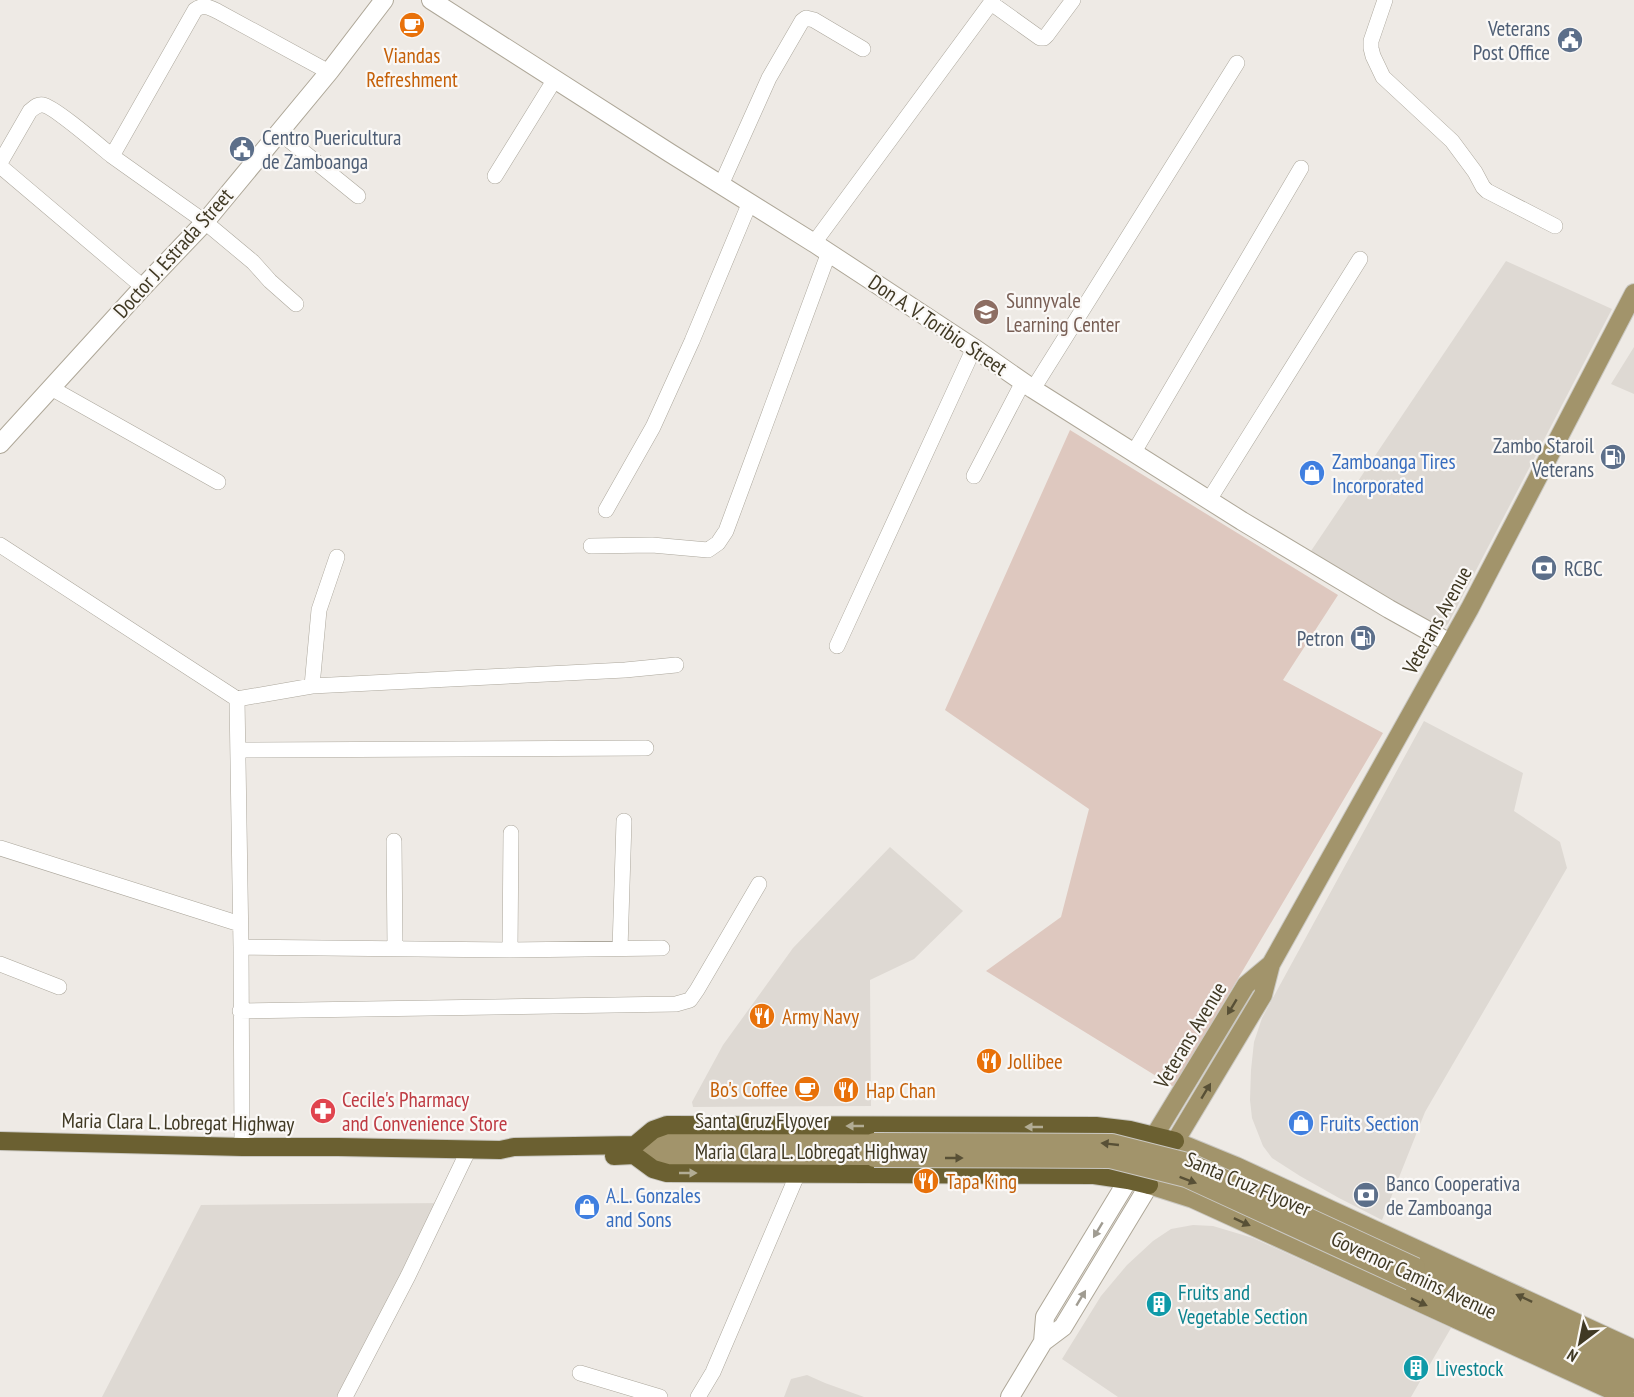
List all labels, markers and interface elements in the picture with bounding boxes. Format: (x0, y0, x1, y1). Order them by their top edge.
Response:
cafe icon: Viandas Refreshment (397, 10, 427, 40)
place label: Veterans Post Office (1473, 15, 1550, 66)
public building icon: Veterans Post Office (1555, 25, 1585, 55)
place label: Viandas Refreshment (366, 42, 458, 93)
place label: Centro Puericultura de Zamboanga (262, 124, 402, 175)
public building icon: Centro Puericultura de Zamboanga (227, 134, 257, 164)
street label: Doctor J. Estrada Street (108, 182, 239, 324)
street label: Don A. V. Toribio Street (864, 269, 1013, 381)
place label: Sunnyvale Learning Center (1006, 287, 1120, 338)
school or university icon: Sunnyvale Learning Center (971, 297, 1001, 327)
place label: Zambo Staroil Veterans (1493, 432, 1594, 483)
fuel station icon: Zambo Staroil Veterans (1598, 442, 1628, 472)
place label: Zamboanga Tires Incorporated (1332, 448, 1456, 499)
shop icon: Zamboanga Tires Incorporated (1297, 458, 1327, 488)
bank icon: RCBC (1529, 553, 1559, 583)
place label: RCBC (1564, 555, 1603, 582)
street label: Veterans Avenue (1396, 561, 1478, 680)
fuel station icon: Petron (1348, 623, 1378, 653)
place label: Petron (1297, 625, 1344, 652)
street label: Veterans Avenue (1147, 977, 1232, 1094)
one-way arrow (1227, 999, 1238, 1015)
restaurant icon: Army Navy (747, 1001, 777, 1031)
place label: Army Navy (782, 1003, 859, 1030)
restaurant icon: Jollibee (974, 1046, 1004, 1076)
place label: Jollibee (1007, 1048, 1063, 1075)
cafe icon: Bo's Coffee (792, 1074, 822, 1104)
restaurant icon: Hap Chan (831, 1075, 861, 1105)
place label: Bo's Coffee (710, 1076, 788, 1103)
place label: Hap Chan (866, 1077, 936, 1104)
one-way arrow (1200, 1083, 1211, 1099)
place label: Cecile's Pharmacy and Convenience Store (342, 1086, 507, 1137)
pharmacy icon: Cecile's Pharmacy and Convenience Store (308, 1096, 338, 1126)
street label: Maria Clara L. Lobregat Highway (61, 1106, 295, 1138)
street label: Santa Cruz Flyover (695, 1107, 829, 1134)
shop icon: Fruits Section (1286, 1108, 1316, 1138)
place label: Fruits Section (1320, 1110, 1419, 1137)
one-way arrow (846, 1121, 865, 1131)
one-way arrow (1025, 1122, 1044, 1132)
street label: Maria Clara L. Lobregat Highway (695, 1138, 927, 1165)
one-way arrow (1100, 1139, 1119, 1149)
street label: Santa Cruz Flyover (1181, 1145, 1315, 1223)
one-way arrow (944, 1153, 963, 1163)
restaurant icon: Tapa King (911, 1166, 941, 1196)
one-way arrow (678, 1168, 697, 1178)
place label: Tapa King (946, 1168, 1017, 1195)
place label: Banco Cooperativa de Zamboanga (1386, 1170, 1520, 1221)
one-way arrow (1179, 1176, 1197, 1185)
bank icon: Banco Cooperativa de Zamboanga (1351, 1180, 1381, 1210)
place label: A.L. Gonzales and Sons (606, 1182, 701, 1233)
shop icon: A.L. Gonzales and Sons (572, 1192, 602, 1222)
one-way arrow (1234, 1217, 1251, 1226)
one-way arrow (1093, 1222, 1103, 1239)
street label: Governor Camins Avenue (1327, 1225, 1501, 1325)
place label: Fruits and Vegetable Section (1177, 1279, 1308, 1330)
building icon: Fruits and Vegetable Section (1144, 1289, 1174, 1319)
one-way arrow (1075, 1290, 1086, 1306)
one-way arrow (1514, 1293, 1532, 1303)
one-way arrow (1410, 1298, 1427, 1307)
north arrow (1550, 1313, 1610, 1373)
text: N (1563, 1345, 1581, 1366)
building icon: Livestock (1401, 1353, 1431, 1383)
place label: Livestock (1436, 1355, 1504, 1382)

